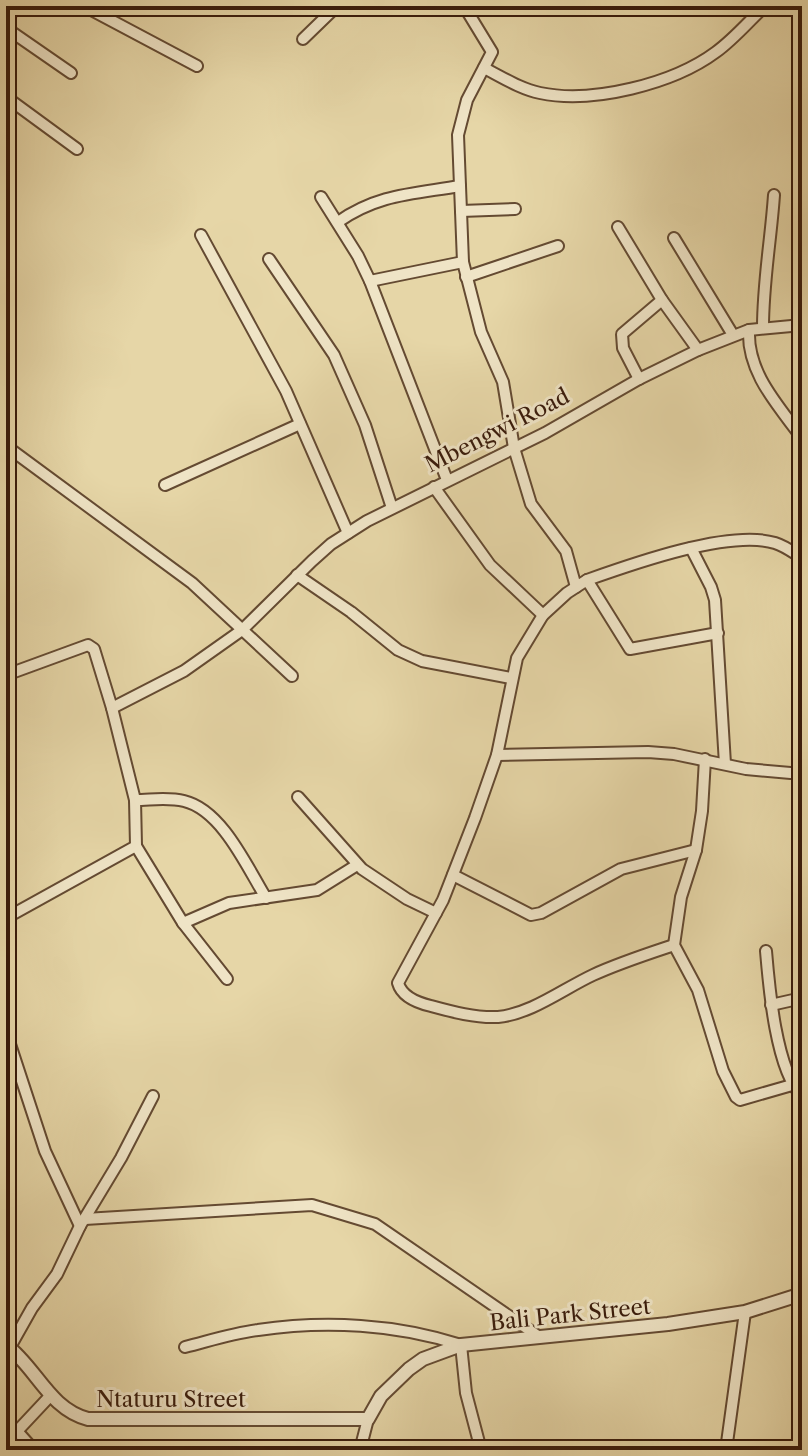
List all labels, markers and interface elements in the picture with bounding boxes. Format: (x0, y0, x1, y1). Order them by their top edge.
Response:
street label: Mbengwi Road (421, 382, 574, 478)
street label: Bali Park Street (488, 1293, 652, 1336)
street label: Ntaturu Street (96, 1386, 246, 1413)

